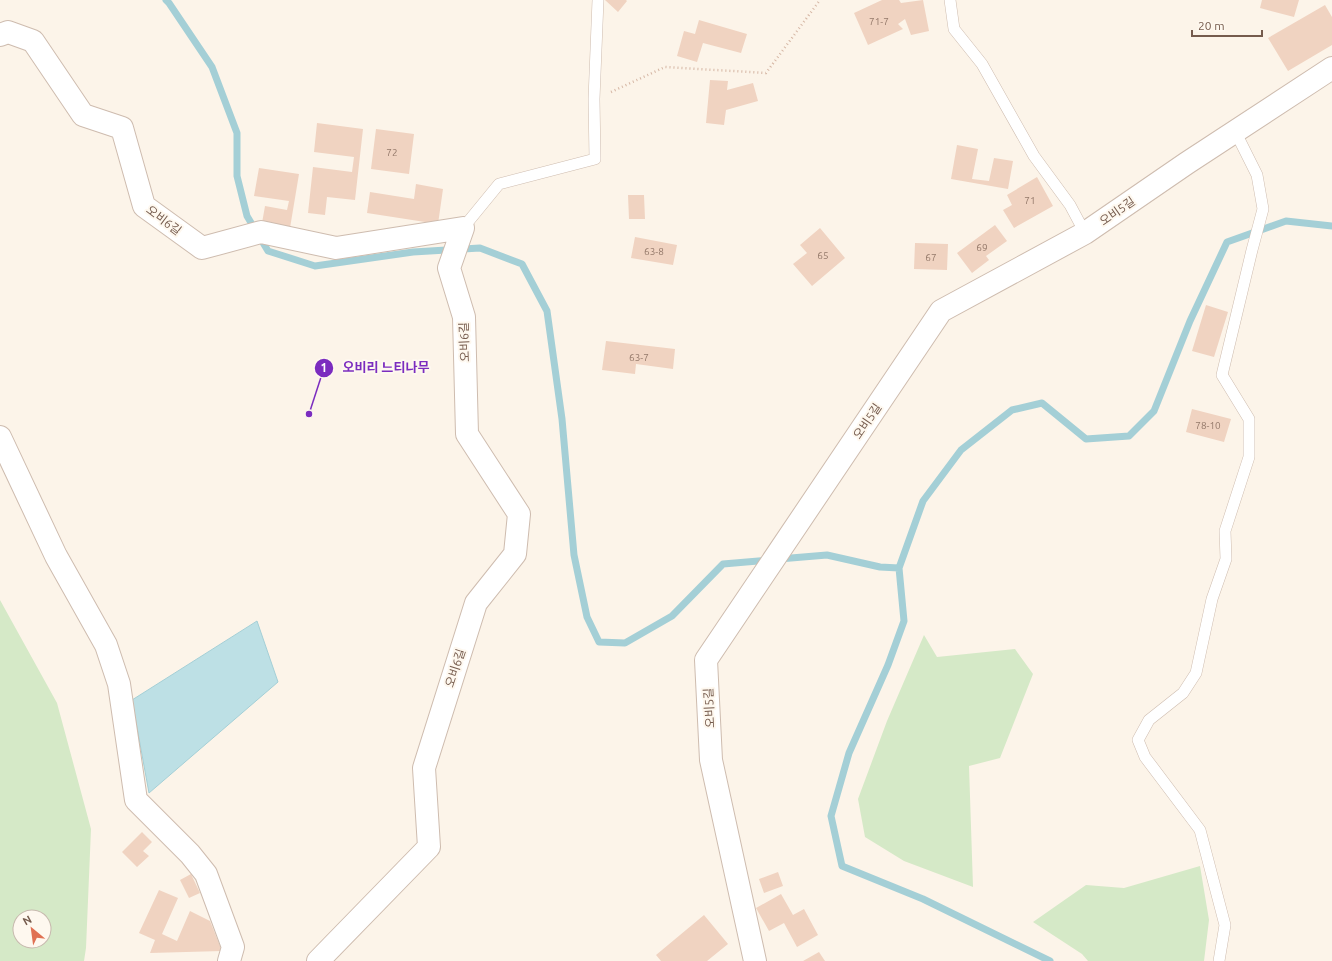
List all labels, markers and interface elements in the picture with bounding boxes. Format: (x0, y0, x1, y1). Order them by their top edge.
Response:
scale bar (1192, 12, 1262, 38)
house number: 71-7 (869, 16, 889, 27)
text: 20 m (1198, 19, 1225, 32)
house number: 72 (386, 147, 398, 158)
street label: 오비5길 (1097, 194, 1137, 228)
house number: 71 (1024, 195, 1036, 206)
street label: 오비6길 (144, 203, 184, 237)
house number: 69 (976, 242, 988, 253)
house number: 63-8 (644, 246, 664, 257)
house number: 65 (817, 250, 829, 261)
house number: 67 (925, 252, 937, 263)
street label: 오비6길 (457, 322, 471, 362)
house number: 63-7 (629, 352, 649, 363)
callout: 오비리 느티나무 (314, 355, 437, 380)
text: 오비리 느티나무 (343, 360, 429, 374)
text: 1 (321, 361, 327, 374)
street label: 오비5길 (850, 401, 884, 441)
house number: 78-10 (1195, 420, 1221, 431)
street label: 오비6길 (443, 647, 467, 689)
street label: 오비5길 (701, 688, 717, 728)
north arrow (12, 909, 52, 949)
text: N (21, 913, 34, 927)

